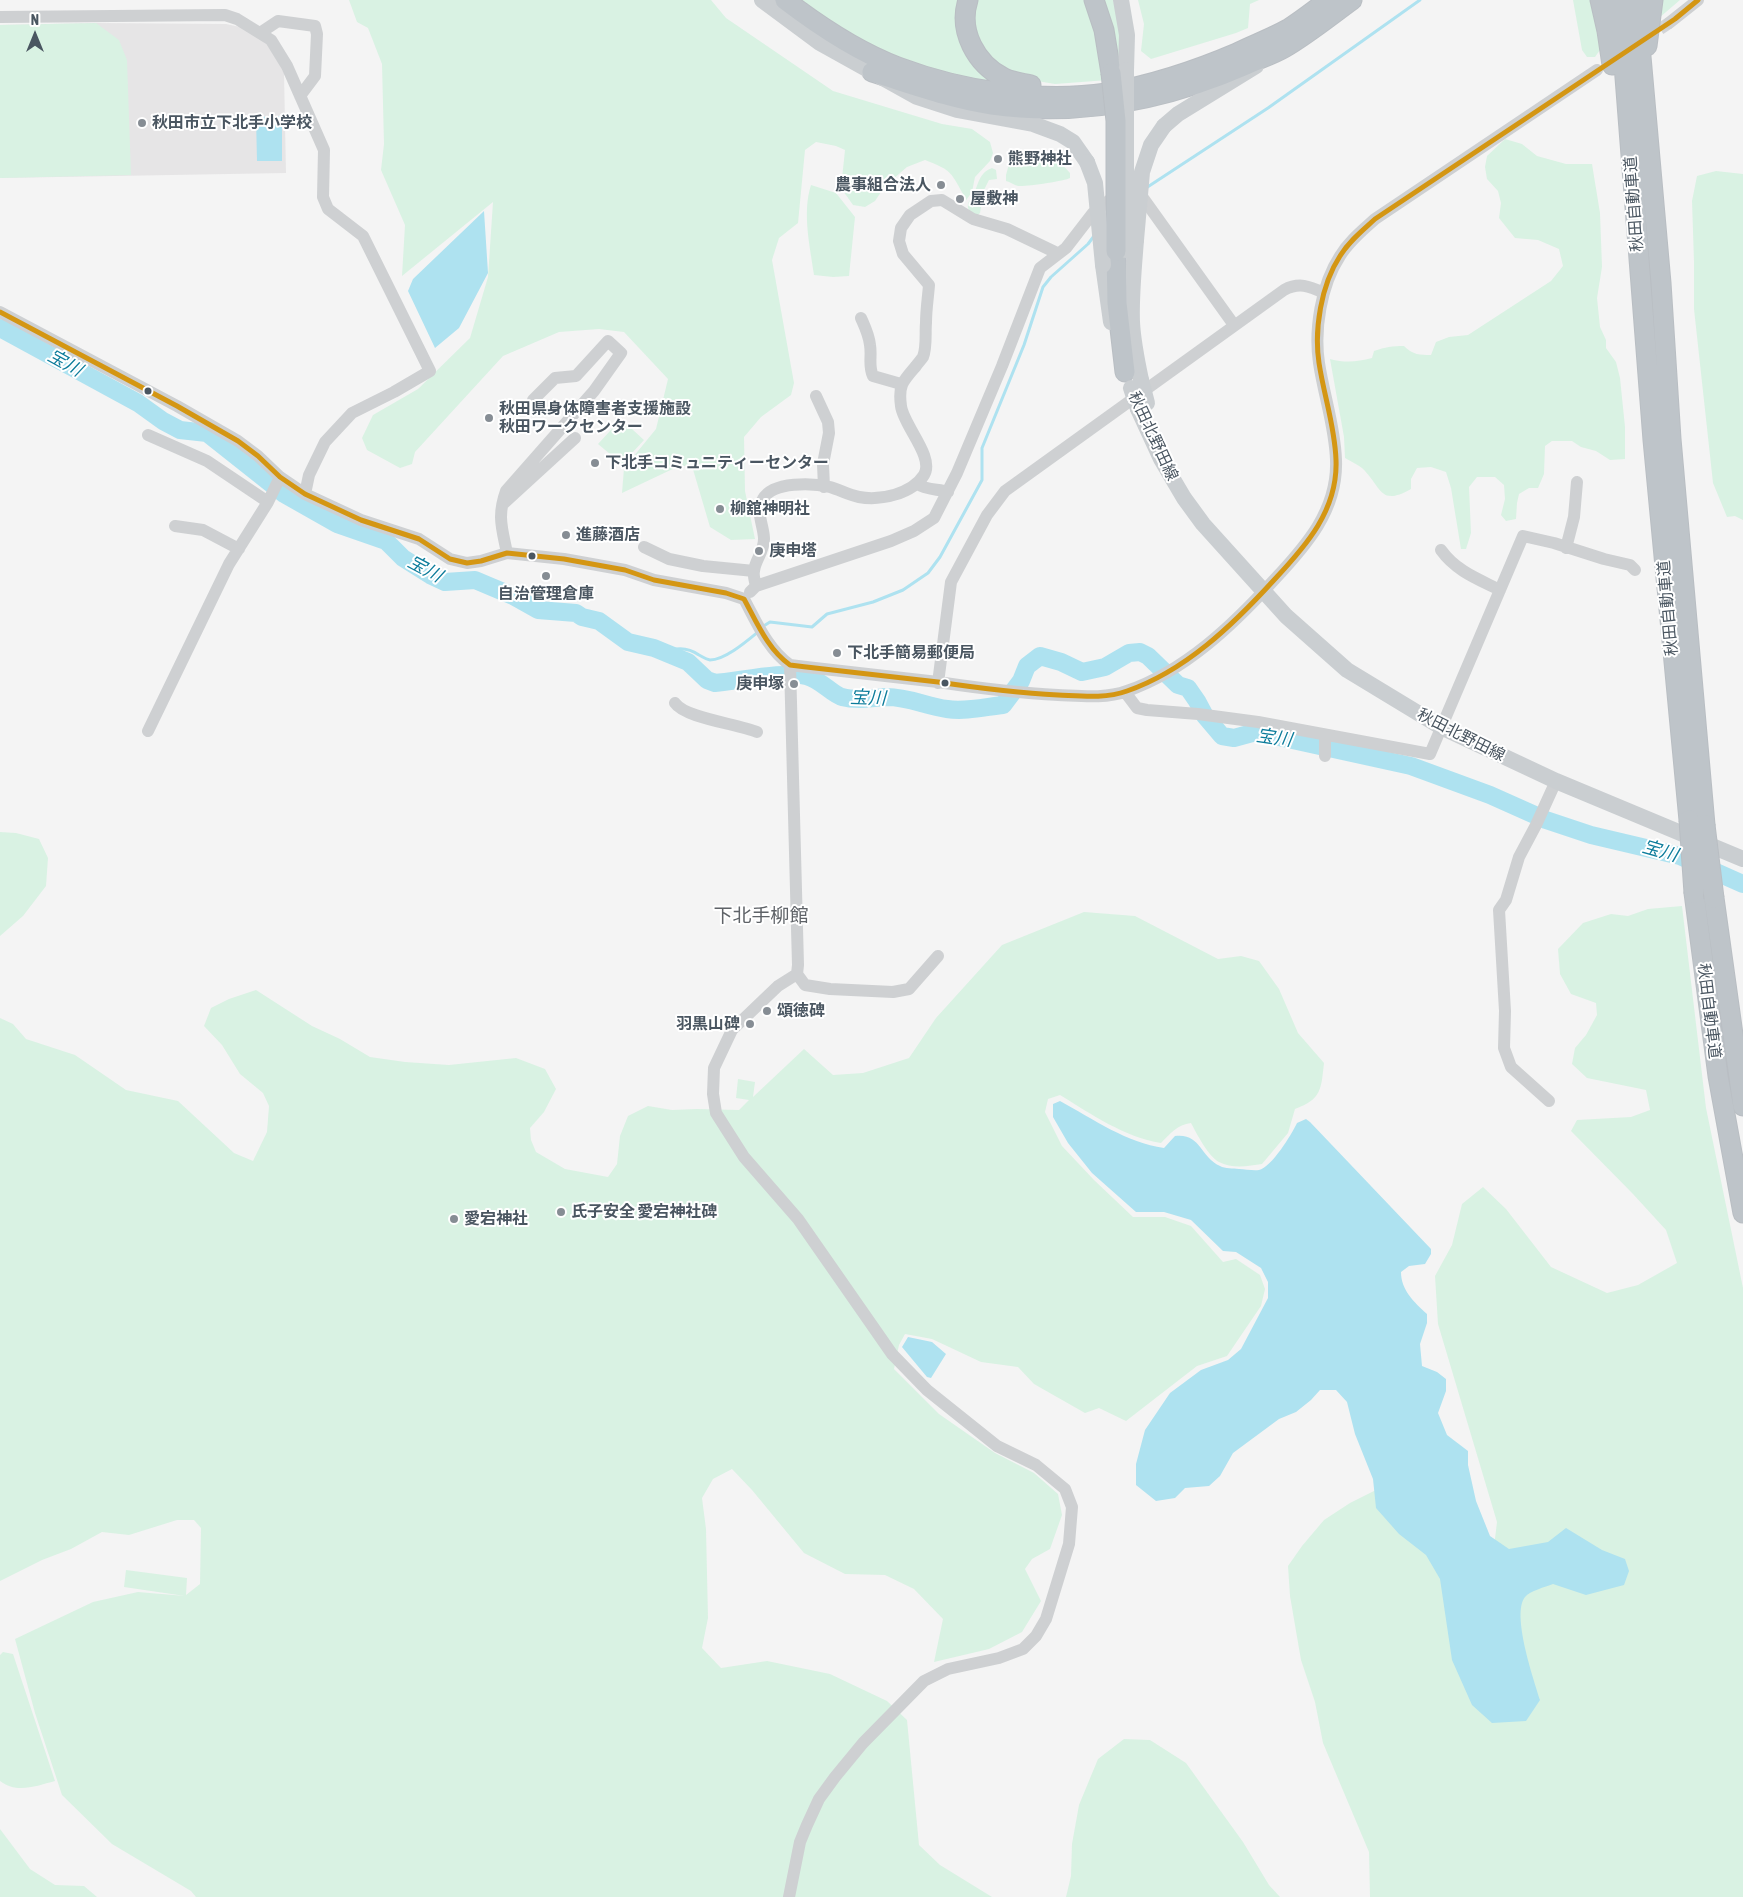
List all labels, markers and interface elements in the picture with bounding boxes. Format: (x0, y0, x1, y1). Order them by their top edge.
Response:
north arrow (10, 10, 60, 60)
text: N (31, 12, 39, 28)
place label: 秋田市立下北手小学校 (152, 113, 312, 133)
marker: 秋田市立下北手小学校 (136, 117, 148, 129)
place label: 熊野神社 (1008, 149, 1072, 169)
marker: 熊野神社 (992, 153, 1004, 165)
street label: 秋田自動車道 (1621, 155, 1647, 253)
place label: 農事組合法人 (835, 175, 931, 195)
marker: 農事組合法人 (935, 179, 947, 191)
place label: 屋敷神 (970, 189, 1018, 209)
marker: 屋敷神 (954, 193, 966, 205)
water label: 宝川 (44, 345, 86, 381)
unlabelled marker (143, 386, 153, 396)
street label: 秋田北野田線 (1124, 388, 1182, 484)
place label: 秋田県身体障害者支援施設 秋田ワークセンター (499, 399, 691, 437)
marker: 秋田県身体障害者支援施設 秋田ワークセンター (483, 412, 495, 424)
place label: 下北手コミュニティーセンター (605, 453, 829, 473)
marker: 下北手コミュニティーセンター (589, 457, 601, 469)
place label: 柳舘神明社 (730, 499, 810, 519)
marker: 柳舘神明社 (714, 503, 726, 515)
place label: 進藤酒店 (576, 525, 640, 545)
marker: 進藤酒店 (560, 529, 572, 541)
place label: 庚申塔 (769, 541, 817, 561)
marker: 庚申塔 (753, 545, 765, 557)
water label: 宝川 (404, 551, 446, 587)
unlabelled marker (527, 551, 537, 561)
street label: 秋田自動車道 (1654, 559, 1682, 657)
marker: 自治管理倉庫 (540, 570, 552, 582)
place label: 自治管理倉庫 (498, 584, 594, 604)
place label: 下北手簡易郵便局 (847, 643, 975, 663)
marker: 下北手簡易郵便局 (831, 647, 843, 659)
place label: 庚申塚 (736, 674, 784, 694)
marker: 庚申塚 (788, 678, 800, 690)
unlabelled marker (940, 678, 950, 688)
water label: 宝川 (850, 687, 886, 709)
street label: 秋田北野田線 (1414, 705, 1508, 765)
water label: 宝川 (1255, 725, 1293, 751)
water label: 宝川 (1640, 836, 1680, 866)
district label: 下北手柳館 (714, 905, 808, 927)
street label: 秋田自動車道 (1694, 962, 1724, 1060)
place label: 頌徳碑 (777, 1001, 825, 1021)
marker: 頌徳碑 (761, 1005, 773, 1017)
place label: 羽黒山碑 (676, 1014, 740, 1034)
marker: 羽黒山碑 (744, 1018, 756, 1030)
place label: 氏子安全 愛宕神社碑 (571, 1202, 717, 1222)
marker: 氏子安全 愛宕神社碑 (555, 1206, 567, 1218)
place label: 愛宕神社 (464, 1209, 528, 1229)
marker: 愛宕神社 (448, 1213, 460, 1225)

